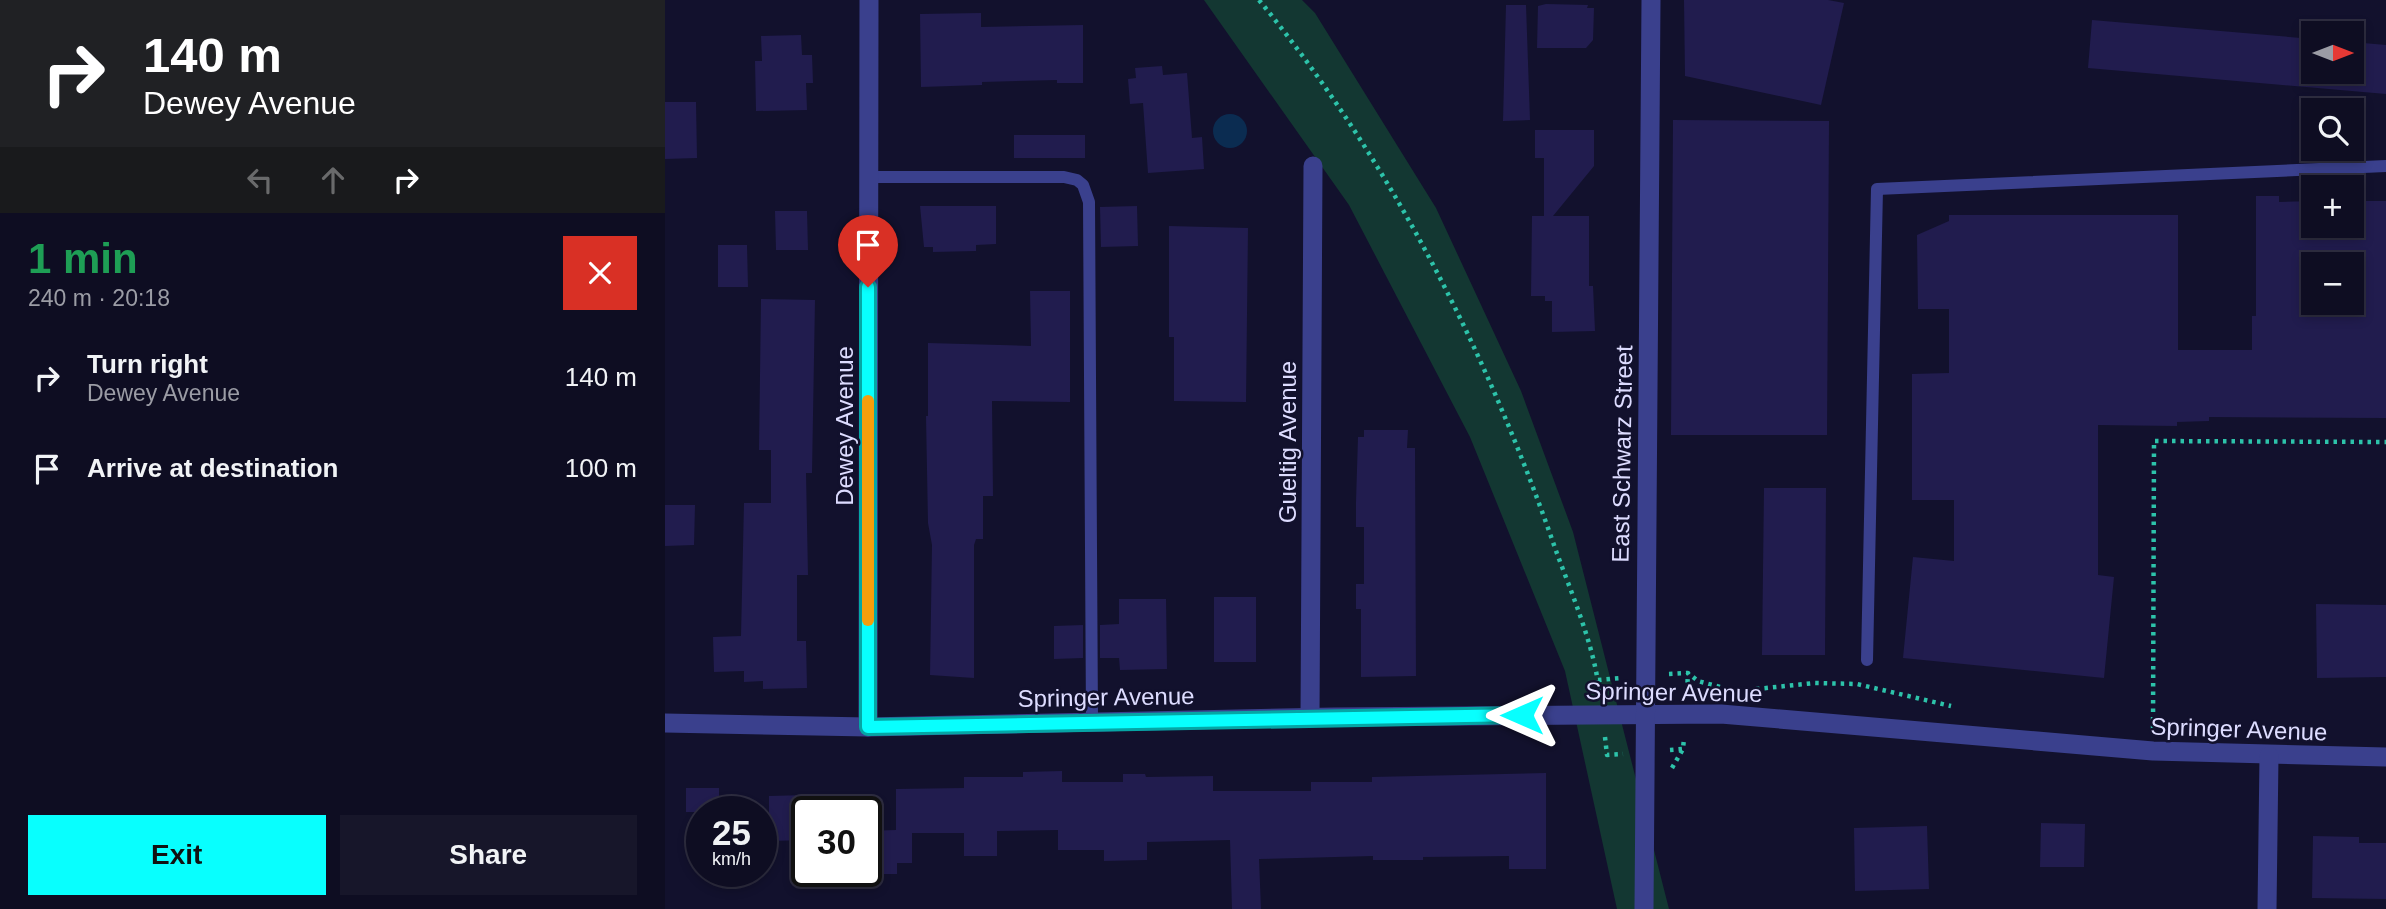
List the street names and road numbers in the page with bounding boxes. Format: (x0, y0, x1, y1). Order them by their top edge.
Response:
street label: East Schwarz Street (1607, 345, 1637, 563)
street label: Dewey Avenue (831, 346, 858, 506)
street label: Gueltig Avenue (1274, 361, 1301, 523)
street label: Springer Avenue (1585, 677, 1763, 707)
street label: Springer Avenue (1017, 682, 1195, 712)
street label: Springer Avenue (2150, 712, 2328, 746)

